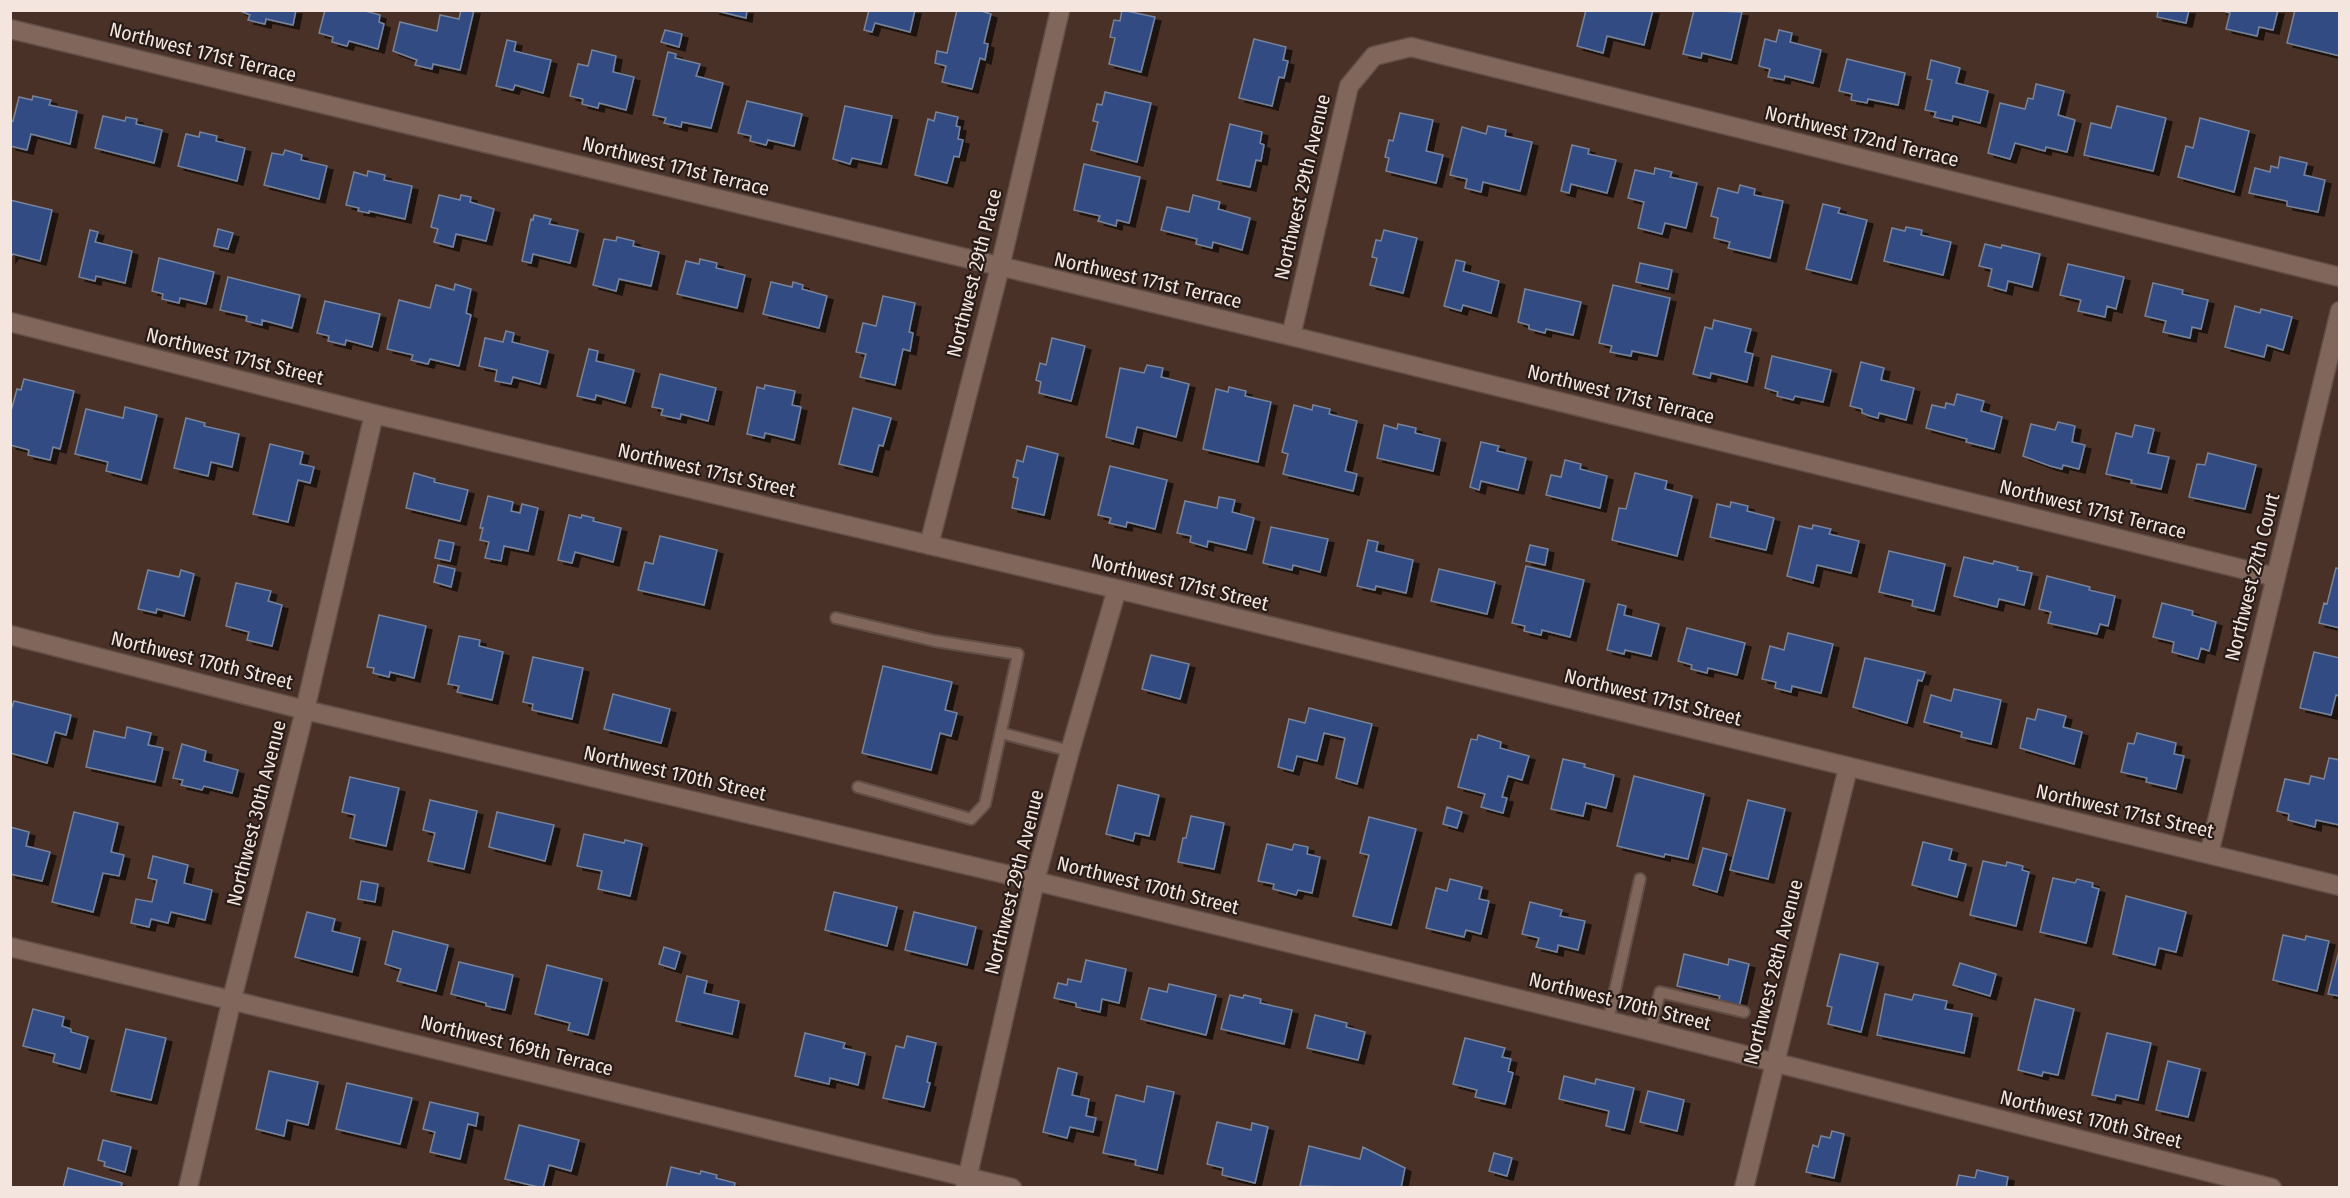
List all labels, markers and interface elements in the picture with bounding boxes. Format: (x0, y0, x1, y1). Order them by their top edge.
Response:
street label: Northwest 171st Terrace (107, 17, 299, 87)
street label: Northwest 29th Avenue (1269, 92, 1335, 282)
street label: Northwest 172nd Terrace (1762, 100, 1962, 172)
street label: Northwest 171st Terrace (580, 131, 772, 201)
street label: Northwest 29th Place (941, 186, 1007, 360)
street label: Northwest 171st Terrace (1052, 247, 1244, 313)
street label: Northwest 171st Street (144, 322, 327, 390)
street label: Northwest 171st Terrace (1525, 359, 1717, 429)
street label: Northwest 171st Street (616, 438, 799, 502)
street label: Northwest 171st Terrace (1997, 474, 2189, 544)
street label: Northwest 27th Court (2220, 490, 2285, 664)
street label: Northwest 171st Street (1089, 548, 1272, 616)
street label: Northwest 170th Street (109, 626, 296, 694)
street label: Northwest 171st Street (1562, 663, 1745, 731)
street label: Northwest 30th Avenue (221, 718, 291, 908)
street label: Northwest 170th Street (581, 740, 769, 806)
street label: Northwest 171st Street (2034, 779, 2217, 843)
street label: Northwest 29th Avenue (979, 787, 1049, 977)
street label: Northwest 170th Street (1055, 851, 1242, 919)
street label: Northwest 28th Avenue (1738, 877, 1808, 1067)
street label: Northwest 170th Street (1527, 967, 1714, 1035)
street label: Northwest 169th Terrace (418, 1009, 616, 1081)
street label: Northwest 170th Street (1998, 1085, 2185, 1153)

